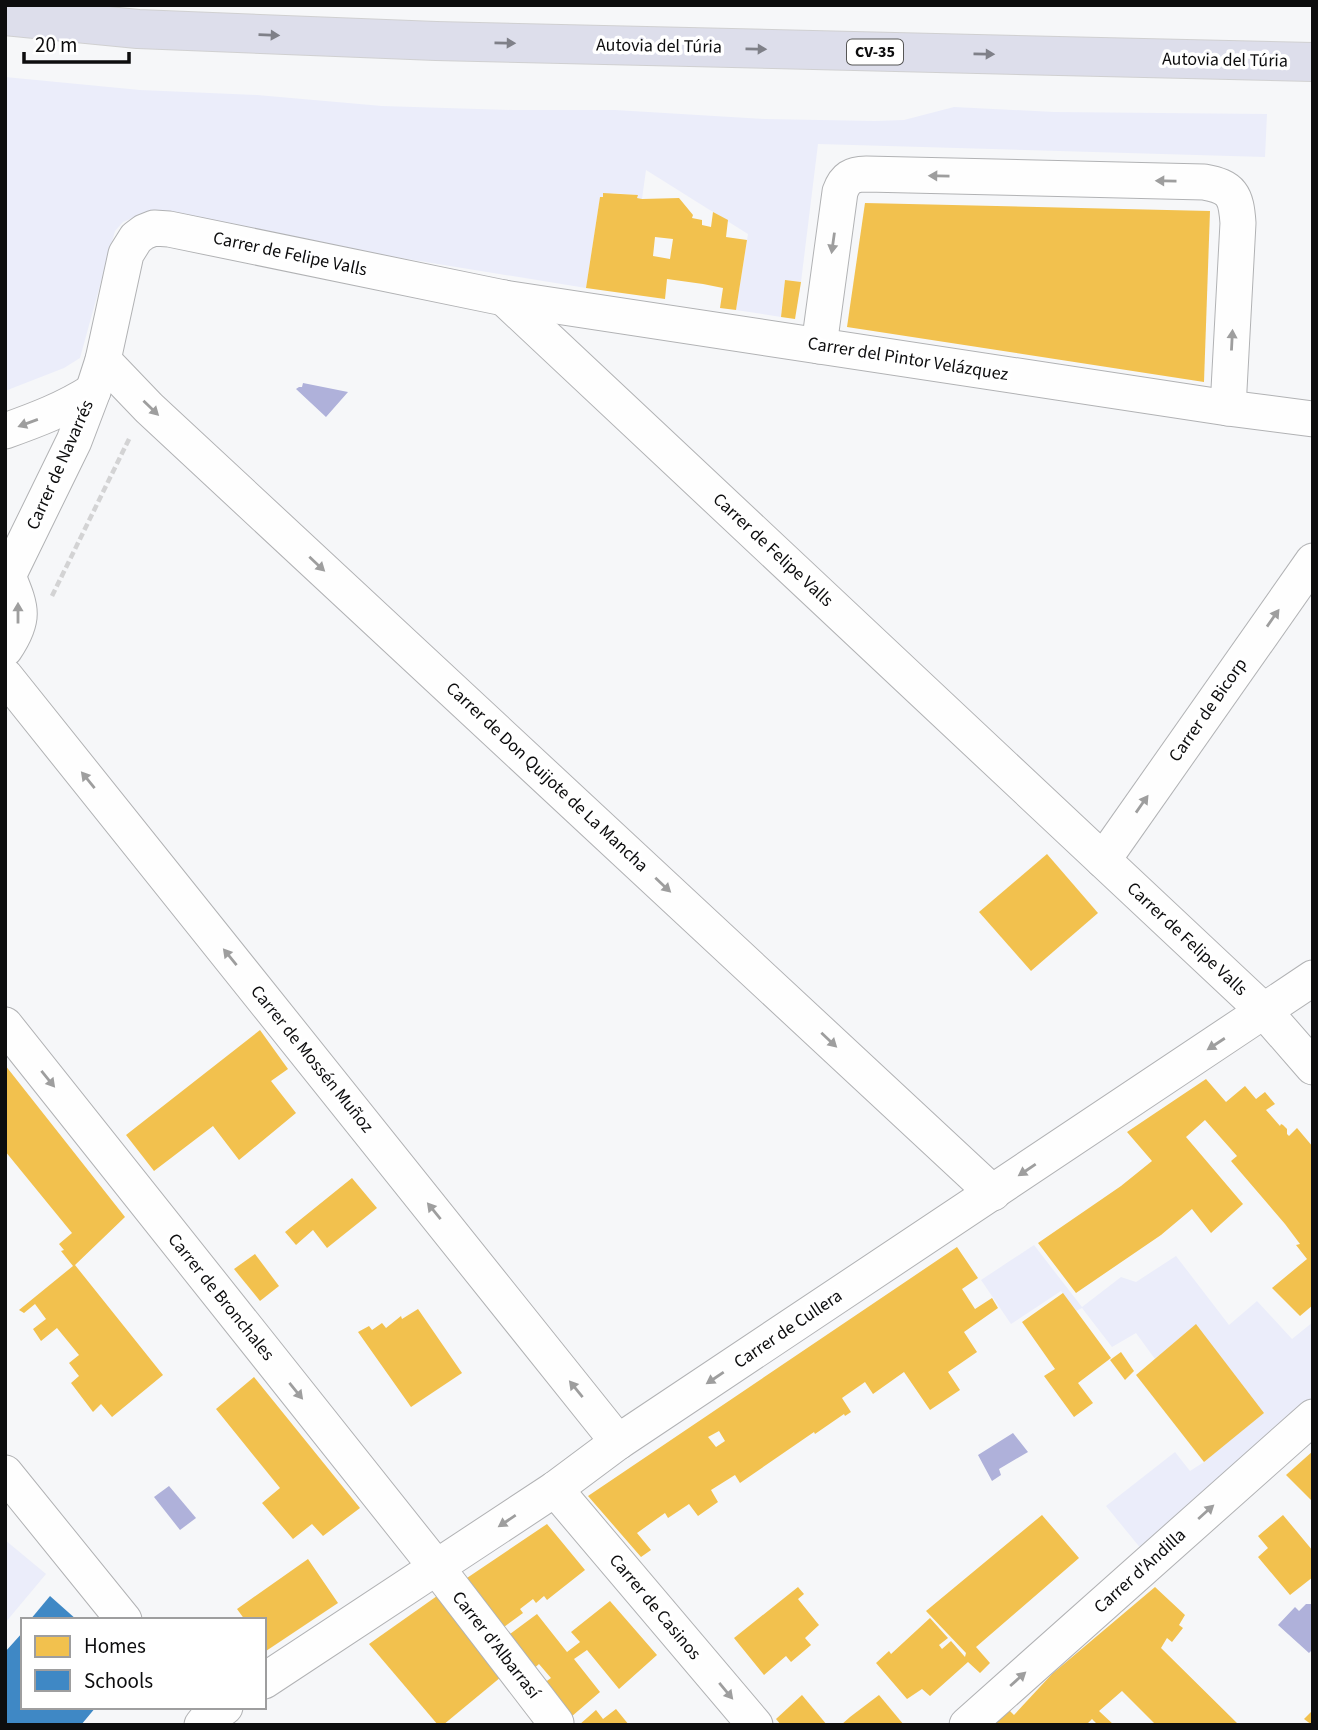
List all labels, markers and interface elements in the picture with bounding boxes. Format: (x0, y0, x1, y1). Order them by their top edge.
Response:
scale bar (24, 21, 130, 65)
one-way arrow (258, 29, 280, 40)
text: 20 m (35, 30, 77, 60)
street label: Autovia del Túria (596, 32, 722, 60)
one-way arrow (494, 37, 516, 48)
road number: CV-35 (847, 40, 903, 64)
one-way arrow (746, 43, 768, 54)
street label: Autovia del Túria (1162, 46, 1288, 74)
one-way arrow (973, 49, 995, 60)
one-way arrow (928, 170, 950, 182)
one-way arrow (1155, 176, 1177, 187)
street label: Carrer de Felipe Valls (211, 225, 369, 283)
one-way arrow (827, 233, 838, 255)
one-way arrow (1227, 328, 1238, 350)
street label: Carrer del Pintor Velázquez (806, 331, 1010, 387)
street label: Carrer de Navarrés (20, 396, 100, 534)
one-way arrow (142, 400, 159, 417)
one-way arrow (17, 418, 38, 429)
street label: Carrer de Felipe Valls (707, 487, 839, 613)
one-way arrow (308, 555, 325, 571)
one-way arrow (12, 602, 24, 624)
one-way arrow (1266, 609, 1280, 627)
street label: Carrer de Bicorp (1163, 653, 1253, 767)
street label: Carrer de Don Quijote de La Mancha (440, 676, 654, 878)
one-way arrow (81, 771, 96, 788)
one-way arrow (1135, 795, 1149, 813)
street label: Carrer de Felipe Valls (1121, 876, 1253, 1002)
one-way arrow (654, 877, 671, 893)
one-way arrow (223, 949, 238, 967)
street label: Carrer de Mossén Muñoz (245, 980, 380, 1138)
one-way arrow (820, 1032, 837, 1048)
one-way arrow (1206, 1037, 1225, 1050)
one-way arrow (40, 1069, 55, 1087)
one-way arrow (1017, 1164, 1036, 1177)
one-way arrow (426, 1203, 441, 1221)
street label: Carrer de Bronchales (162, 1228, 280, 1366)
street label: Carrer de Cullera (729, 1283, 847, 1375)
one-way arrow (706, 1371, 724, 1385)
one-way arrow (568, 1381, 583, 1399)
one-way arrow (289, 1382, 304, 1400)
one-way arrow (1197, 1504, 1215, 1520)
one-way arrow (498, 1514, 517, 1527)
street label: Carrer d'Andilla (1088, 1523, 1192, 1619)
street label: Carrer de Casinos (603, 1549, 707, 1665)
street label: Carrer d'Albarrasí (446, 1586, 546, 1704)
legend (21, 1618, 266, 1709)
text: Homes (84, 1631, 146, 1661)
text: Schools (84, 1666, 153, 1696)
one-way arrow (1009, 1672, 1026, 1688)
one-way arrow (718, 1682, 733, 1699)

